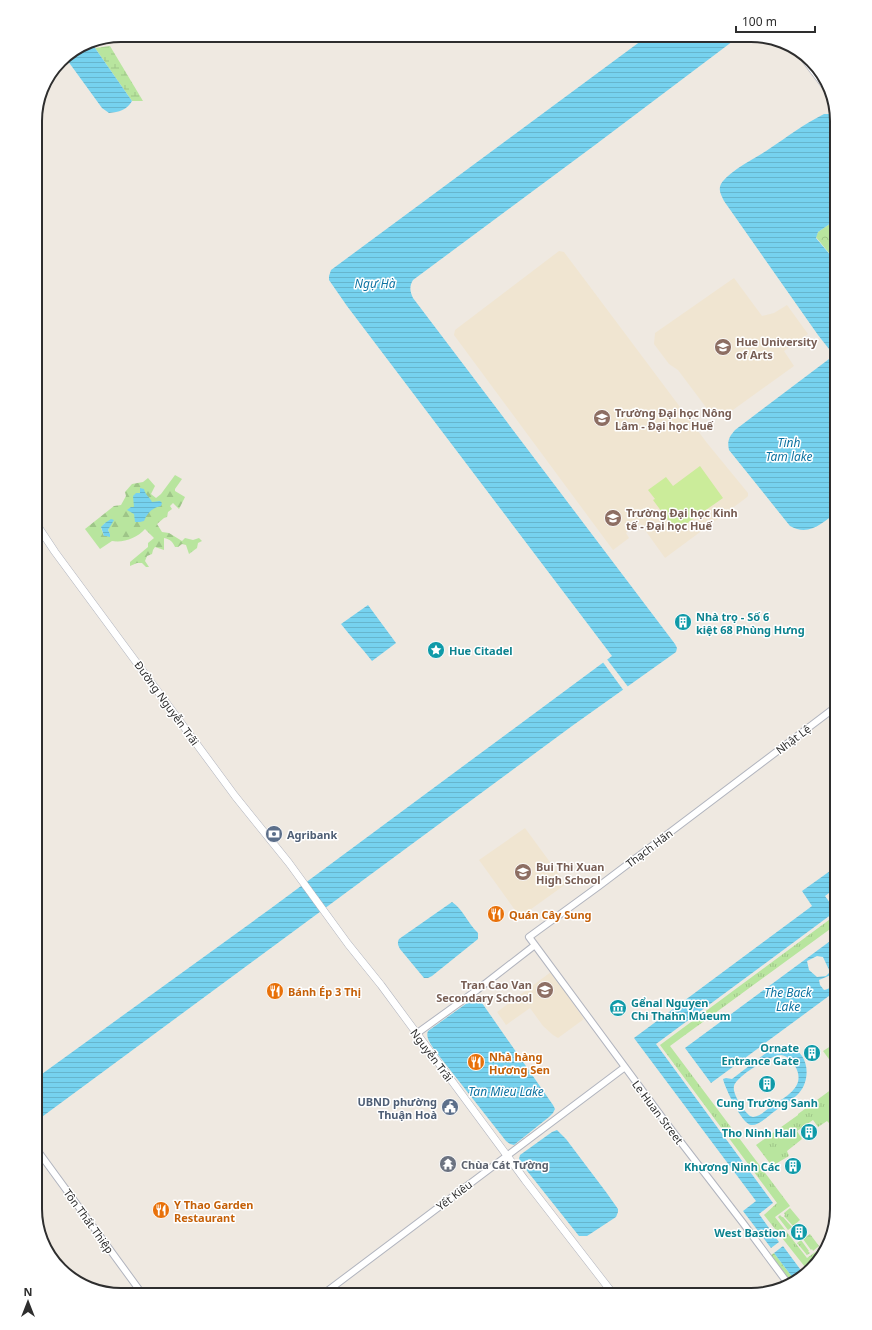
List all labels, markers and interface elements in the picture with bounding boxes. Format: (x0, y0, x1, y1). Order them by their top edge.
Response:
scale bar (736, 8, 815, 34)
text: 100 m (742, 13, 777, 30)
water label: Ngự Hà (354, 275, 396, 292)
place label: Hue University of Arts (736, 334, 818, 362)
school or university icon: Hue University of Arts (713, 337, 733, 357)
place label: Trường Đại học Nông Lâm - Đại học Huế (615, 405, 732, 433)
school or university icon: Trường Đại học Nông Lâm - Đại học Huế (592, 408, 612, 428)
water label: Tinh Tam lake (765, 434, 813, 465)
place label: Trường Đại học Kinh tế - Đại học Huế (626, 505, 738, 533)
school or university icon: Trường Đại học Kinh tế - Đại học Huế (603, 508, 623, 528)
place label: Nhà trọ - Số 6 kiệt 68 Phùng Hưng (696, 609, 805, 637)
building icon: Nhà trọ - Số 6 kiệt 68 Phùng Hưng (673, 612, 693, 632)
place icon: Hue Citadel (426, 640, 446, 660)
place label: Hue Citadel (449, 643, 513, 658)
street label: Đường Nguyễn Trãi (131, 658, 203, 748)
street label: Nhật Lệ (772, 721, 814, 757)
bank icon: Agribank (264, 824, 284, 844)
street label: Thạch Hãn (622, 825, 676, 871)
place label: Agribank (287, 827, 337, 842)
place label: Bui Thi Xuan High School (536, 859, 605, 887)
school or university icon: Bui Thi Xuan High School (513, 862, 533, 882)
restaurant icon: Quán Cây Sung (486, 904, 506, 924)
place label: Quán Cây Sung (509, 907, 592, 922)
place label: Tran Cao Van Secondary School (436, 977, 532, 1005)
school or university icon: Tran Cao Van Secondary School (535, 980, 555, 1000)
restaurant icon: Bánh Ép 3 Thị (265, 981, 285, 1001)
place label: Bánh Ép 3 Thị (288, 984, 361, 999)
water label: The Back Lake (764, 984, 813, 1015)
place label: Gểnal Nguyen Chi Thahn Múeum (631, 995, 731, 1023)
museum icon: Gểnal Nguyen Chi Thahn Múeum (608, 998, 628, 1018)
street label: Nguyễn Trãi (407, 1026, 457, 1084)
place label: Ornate Entrance Gate (721, 1040, 799, 1068)
building icon: Ornate Entrance Gate (802, 1043, 822, 1063)
place label: Nhà hàng Hương Sen (489, 1049, 550, 1077)
restaurant icon: Nhà hàng Hương Sen (466, 1052, 486, 1072)
building icon: Cung Trường Sanh (757, 1074, 777, 1094)
street label: Le Huan Street (629, 1077, 687, 1147)
water label: Tan Mieu Lake (468, 1083, 544, 1100)
place label: UBND phường Thuận Hoà (357, 1094, 437, 1122)
place label: Cung Trường Sanh (716, 1095, 818, 1110)
public building icon: UBND phường Thuận Hoà (440, 1097, 460, 1117)
building icon: Tho Ninh Hall (799, 1122, 819, 1142)
place label: Tho Ninh Hall (722, 1125, 796, 1140)
temple icon: Chùa Cát Tường (438, 1154, 458, 1174)
building icon: Khương Ninh Các (783, 1156, 803, 1176)
place label: Chùa Cát Tường (461, 1157, 549, 1172)
place label: Khương Ninh Các (684, 1159, 780, 1174)
street label: Yết Kiêu (433, 1177, 475, 1213)
street label: Tôn Thất Thiệp (61, 1186, 118, 1256)
place label: Y Thao Garden Restaurant (174, 1197, 254, 1225)
restaurant icon: Y Thao Garden Restaurant (151, 1200, 171, 1220)
building icon: West Bastion (789, 1222, 809, 1242)
place label: West Bastion (714, 1225, 786, 1240)
north arrow (8, 1282, 48, 1322)
text: N (24, 1284, 32, 1299)

